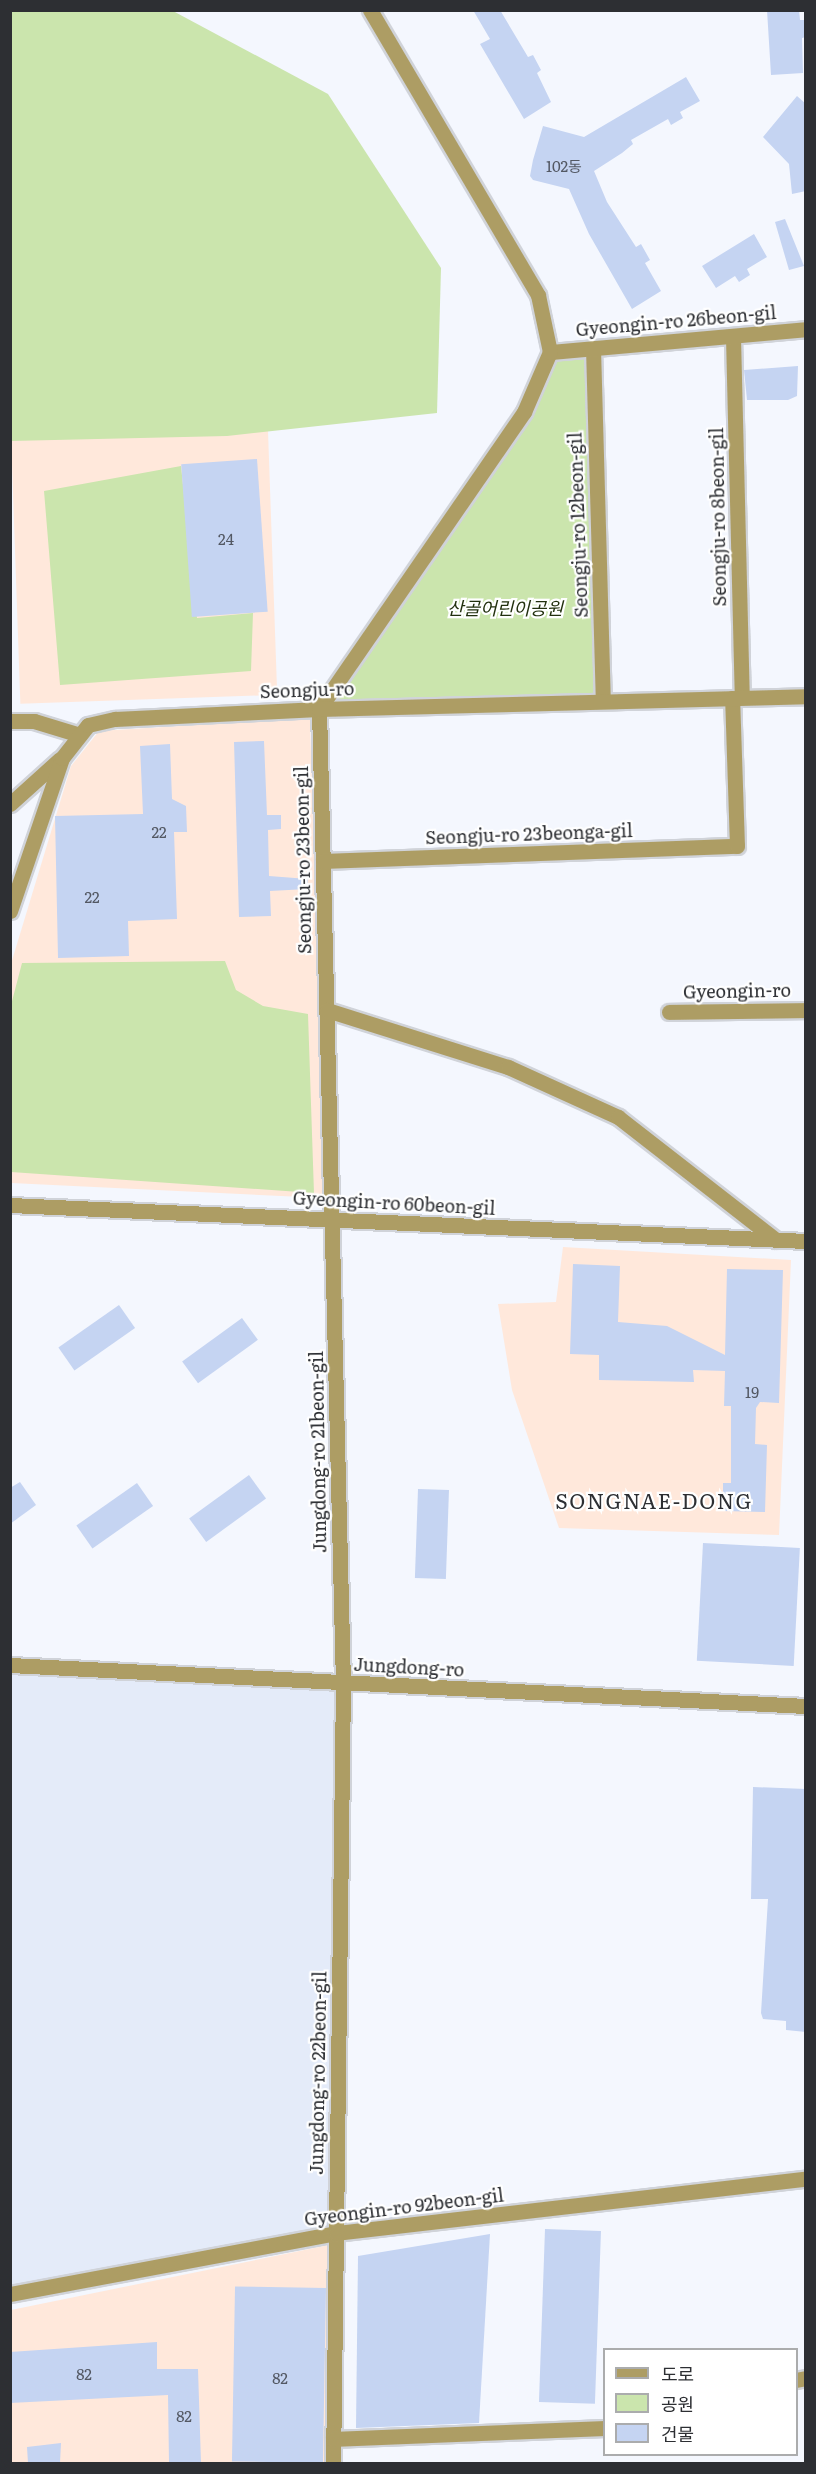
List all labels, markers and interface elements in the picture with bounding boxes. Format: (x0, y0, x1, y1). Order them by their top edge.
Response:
house number: 102동 (546, 157, 582, 175)
street label: Gyeongin-ro 26beon-gil (575, 301, 777, 341)
street label: Seongju-ro 8beon-gil (706, 427, 730, 607)
street label: Seongju-ro 12beon-gil (564, 432, 592, 618)
house number: 24 (218, 530, 234, 548)
park label: 산골어린이공원 (447, 597, 563, 619)
street label: Seongju-ro (259, 678, 355, 702)
street label: Seongju-ro 23beon-gil (291, 766, 315, 954)
street label: Seongju-ro 23beonga-gil (425, 820, 633, 848)
house number: 22 (151, 823, 167, 841)
house number: 22 (84, 888, 100, 906)
street label: Gyeongin-ro (683, 979, 791, 1003)
street label: Gyeongin-ro 60beon-gil (292, 1187, 496, 1219)
street label: Jungdong-ro 21beon-gil (305, 1351, 331, 1553)
house number: 19 (745, 1383, 759, 1401)
district label: SONGNAE-DONG (555, 1487, 753, 1513)
street label: Jungdong-ro (353, 1653, 465, 1681)
street label: Jungdong-ro 22beon-gil (305, 1971, 331, 2175)
street label: Gyeongin-ro 92beon-gil (303, 2184, 505, 2230)
legend (603, 2348, 798, 2456)
text: 도로 (661, 2360, 694, 2387)
house number: 82 (76, 2365, 92, 2383)
house number: 82 (272, 2369, 288, 2387)
text: 공원 (661, 2390, 694, 2417)
house number: 82 (176, 2407, 192, 2425)
text: 건물 (661, 2420, 694, 2447)

